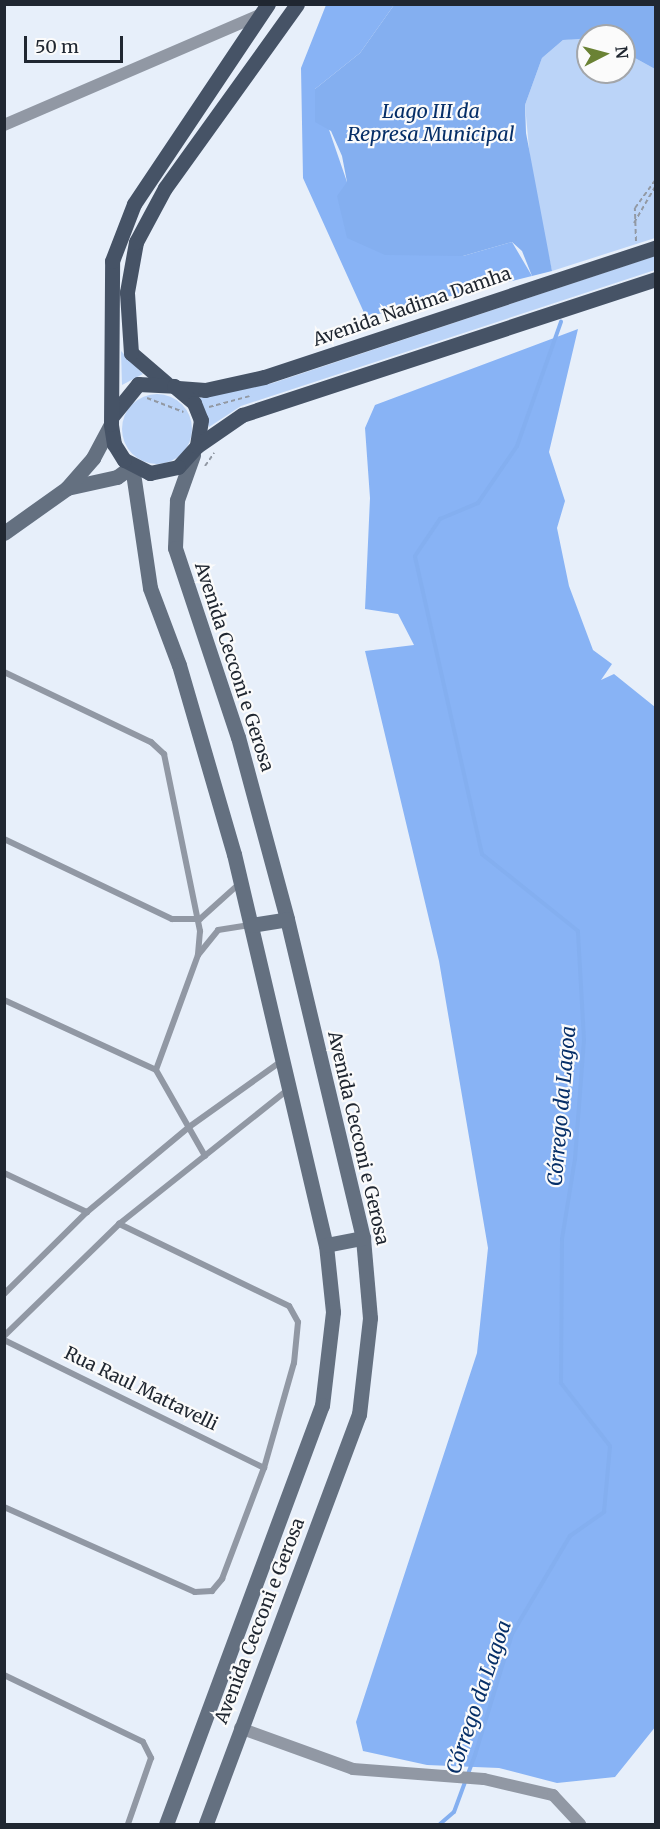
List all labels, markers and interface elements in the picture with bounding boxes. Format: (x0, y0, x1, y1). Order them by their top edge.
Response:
scale bar (27, 24, 126, 62)
north arrow (576, 24, 636, 84)
text: 50 m (35, 35, 79, 58)
text: N (611, 45, 633, 60)
water label: Lago III da Represa Municipal (347, 98, 515, 145)
street label: Avenida Nadima Damha (310, 263, 514, 351)
street label: Avenida Cecconi e Gerosa (190, 560, 278, 774)
water label: Córrego da Lagoa (542, 1025, 580, 1187)
street label: Avenida Cecconi e Gerosa (323, 1029, 393, 1247)
street label: Rua Raul Mattavelli (61, 1342, 221, 1436)
street label: Avenida Cecconi e Gerosa (211, 1515, 309, 1727)
water label: Córrego da Lagoa (440, 1617, 516, 1777)

